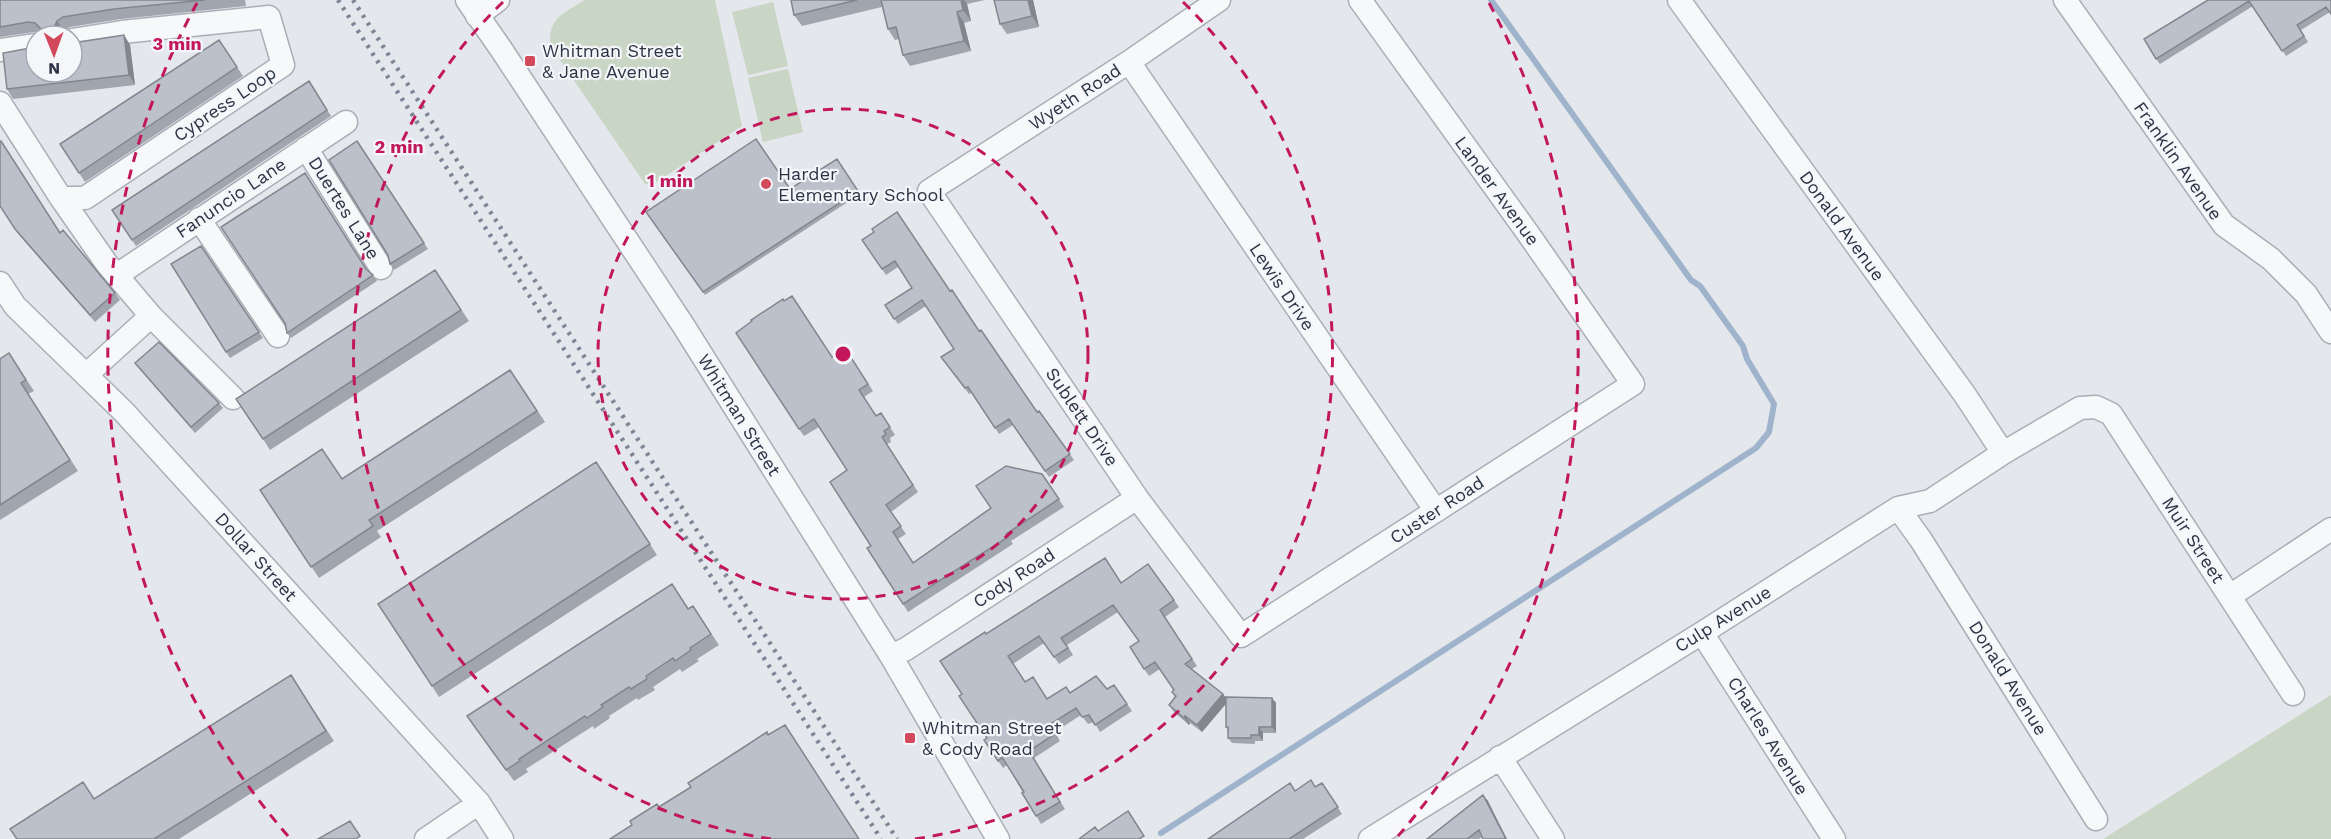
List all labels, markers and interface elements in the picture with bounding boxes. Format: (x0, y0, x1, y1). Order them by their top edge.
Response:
north arrow (24, 24, 84, 84)
text: 3 min (152, 33, 202, 54)
place label: Whitman Street & Jane Avenue (542, 40, 682, 82)
marker: Whitman Street & Jane Avenue (523, 54, 537, 68)
text: N (48, 59, 60, 78)
street label: Wyeth Road (1025, 59, 1125, 134)
street label: Cypress Loop (170, 62, 280, 146)
street label: Franklin Avenue (2130, 98, 2227, 224)
street label: Lander Avenue (1451, 132, 1544, 249)
text: 2 min (374, 136, 424, 157)
street label: Duertes Lane (304, 152, 384, 263)
street label: Fanuncio Lane (172, 153, 290, 242)
place label: Harder Elementary School (778, 163, 944, 205)
street label: Donald Avenue (1795, 167, 1889, 285)
text: 1 min (647, 170, 693, 191)
marker: Harder Elementary School (759, 177, 773, 191)
street label: Lewis Drive (1246, 239, 1319, 334)
centre of rings (833, 344, 853, 364)
street label: Whitman Street (694, 350, 786, 480)
street label: Sublett Drive (1042, 363, 1123, 470)
street label: Custer Road (1386, 471, 1488, 548)
street label: Muir Street (2158, 493, 2229, 587)
street label: Dollar Street (211, 508, 302, 606)
street label: Cody Road (969, 543, 1059, 612)
street label: Culp Avenue (1671, 581, 1775, 656)
street label: Donald Avenue (1965, 617, 2052, 739)
street label: Charles Avenue (1724, 673, 1813, 799)
place label: Whitman Street & Cody Road (922, 717, 1062, 759)
marker: Whitman Street & Cody Road (903, 731, 917, 745)

